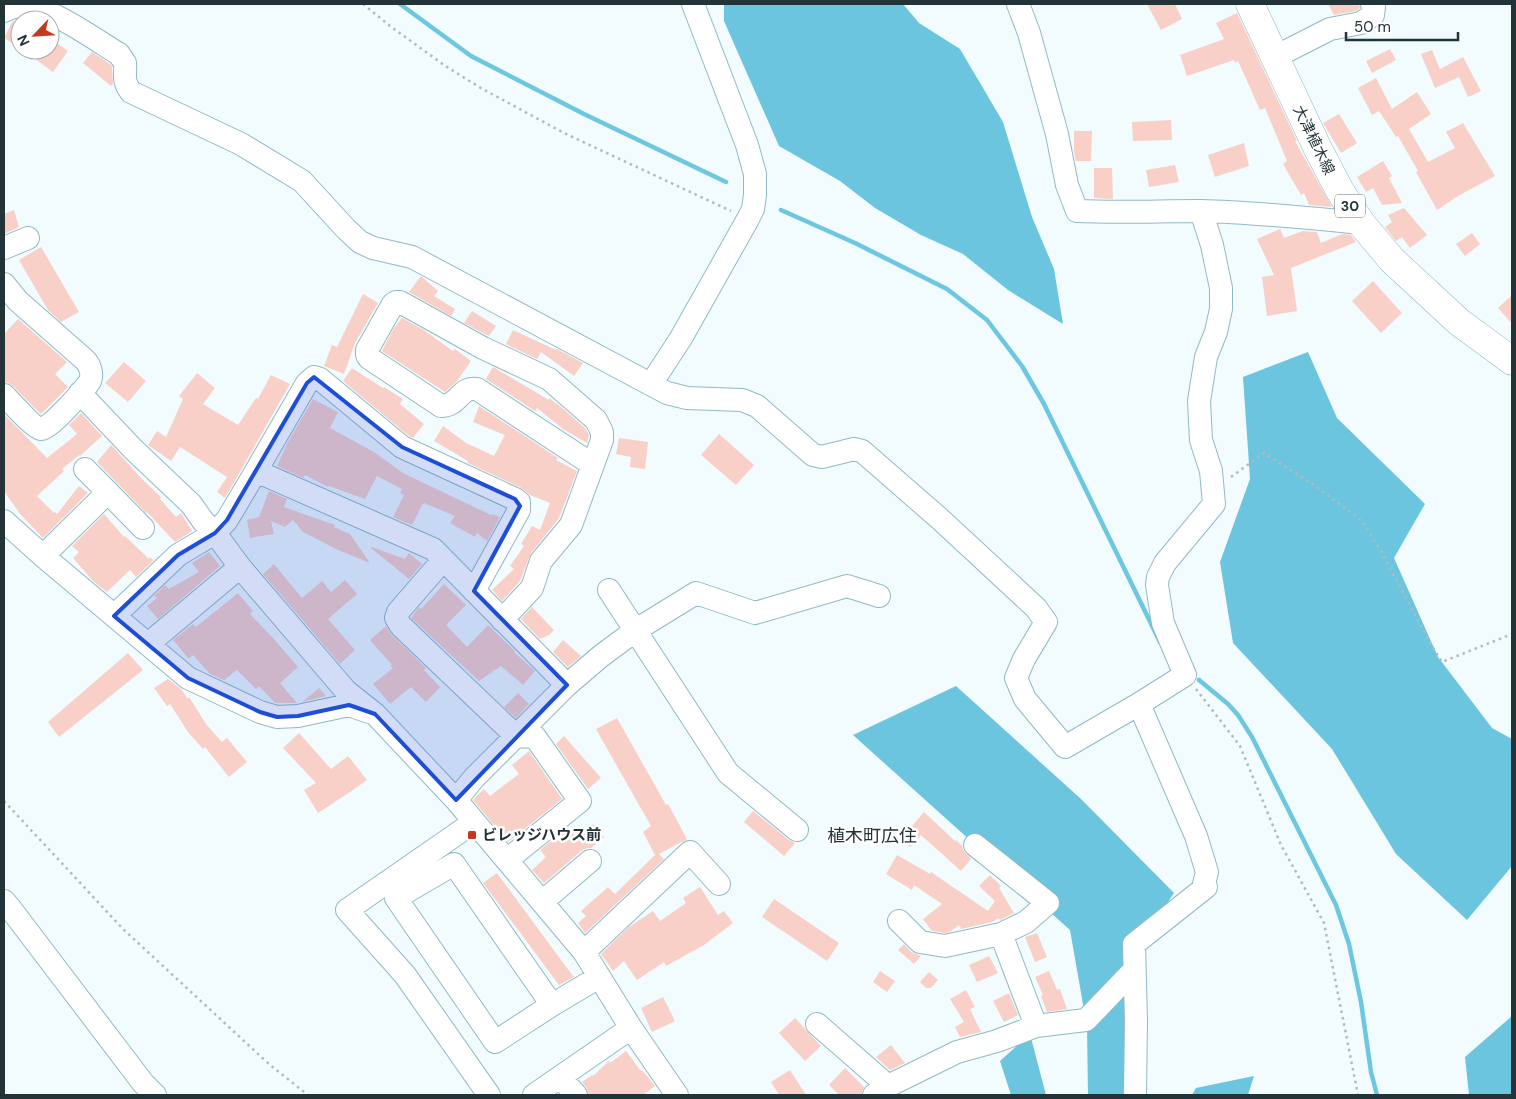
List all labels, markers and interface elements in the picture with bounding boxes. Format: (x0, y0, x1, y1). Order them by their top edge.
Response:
north arrow (10, 10, 60, 60)
scale bar (1346, 10, 1458, 42)
text: 50 m (1354, 17, 1391, 37)
text: N (13, 32, 34, 49)
street label: 大津植木線 (1289, 102, 1339, 178)
road number: 30 (1335, 195, 1365, 218)
district label: 植木町広住 (827, 824, 917, 848)
place label: ビレッジハウス前 (482, 825, 601, 845)
marker: ビレッジハウス前 (466, 829, 478, 841)

